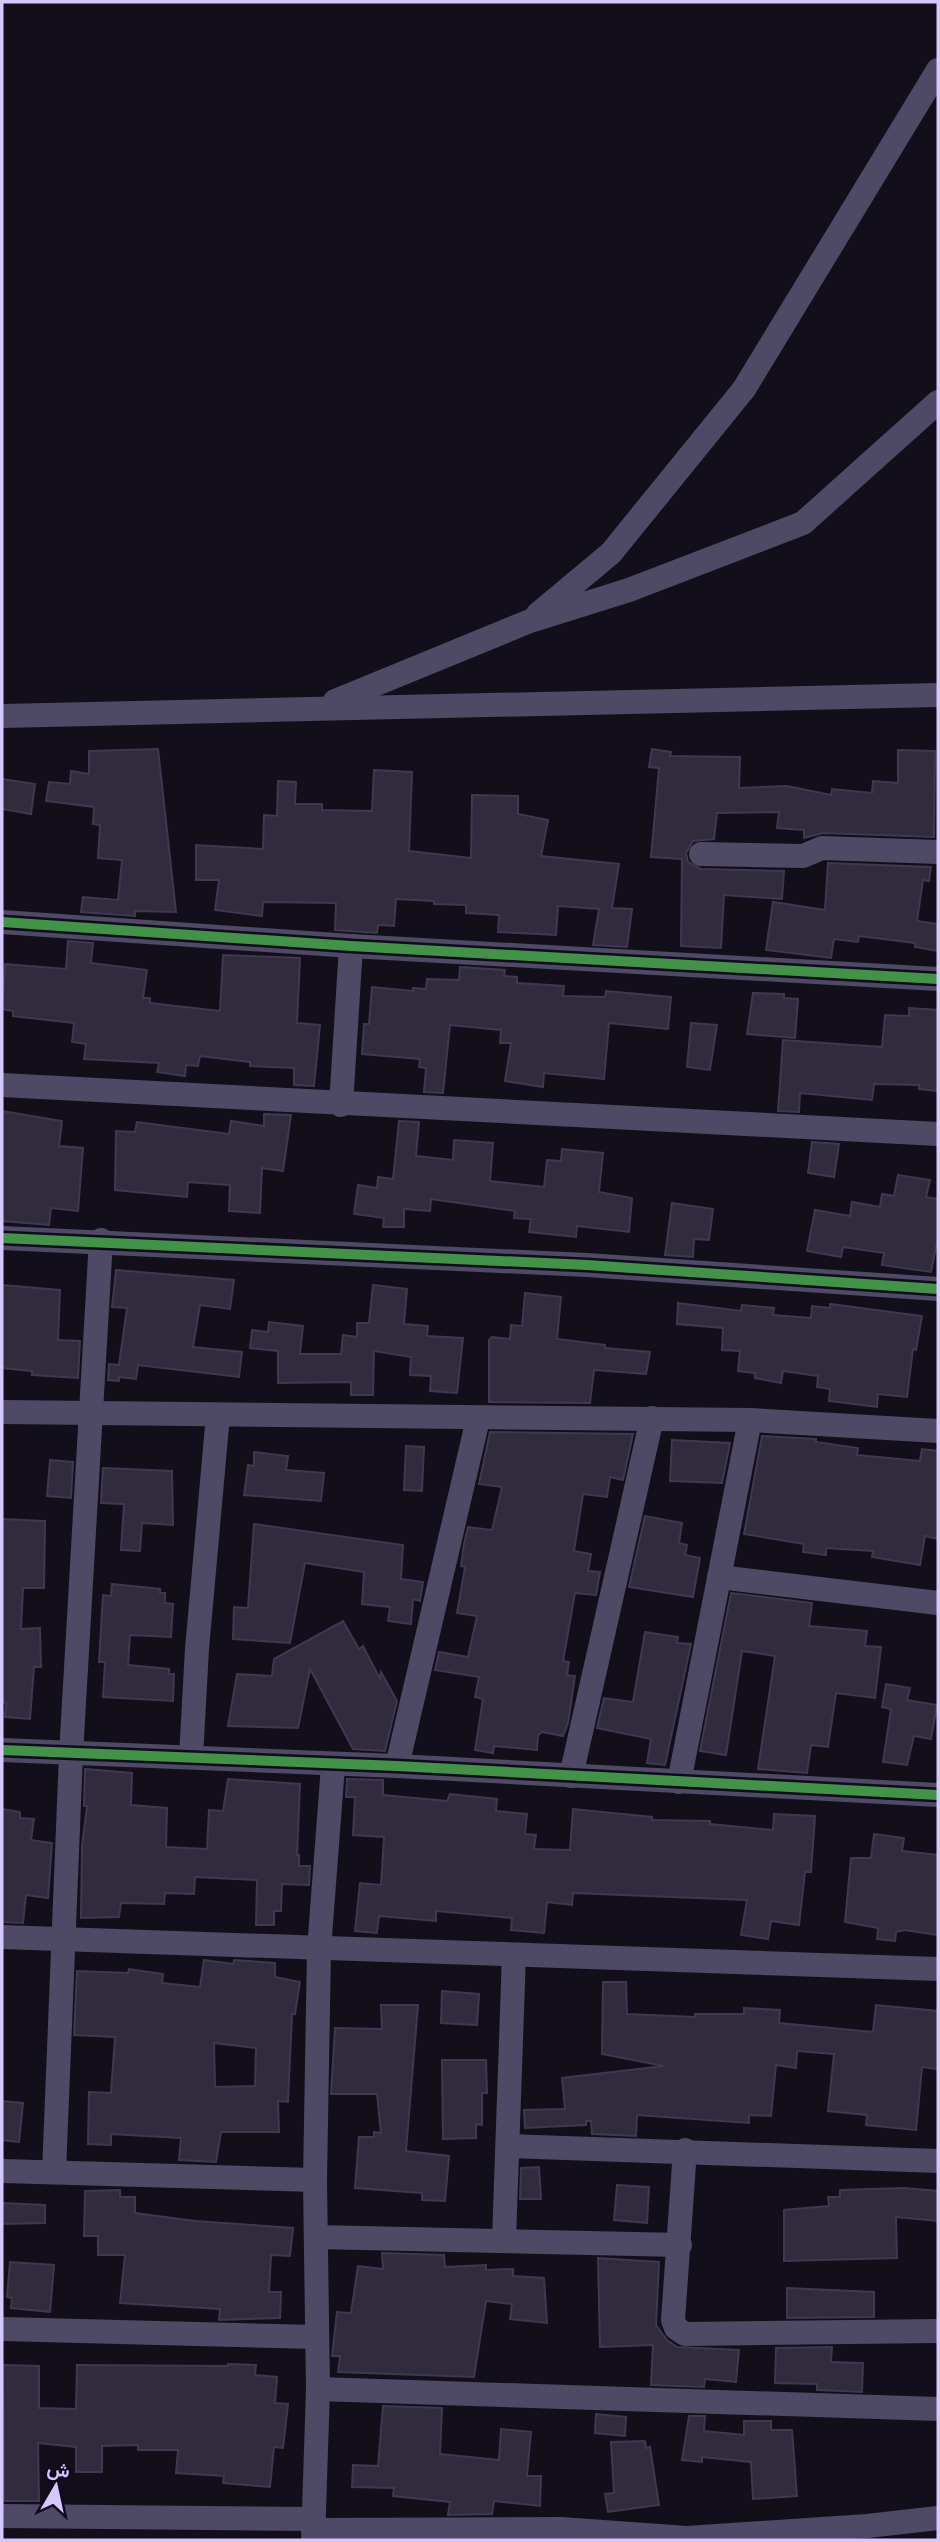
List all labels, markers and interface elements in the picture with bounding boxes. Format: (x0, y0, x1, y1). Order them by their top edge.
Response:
north arrow (21, 2451, 91, 2521)
text: ش (46, 2457, 72, 2483)

